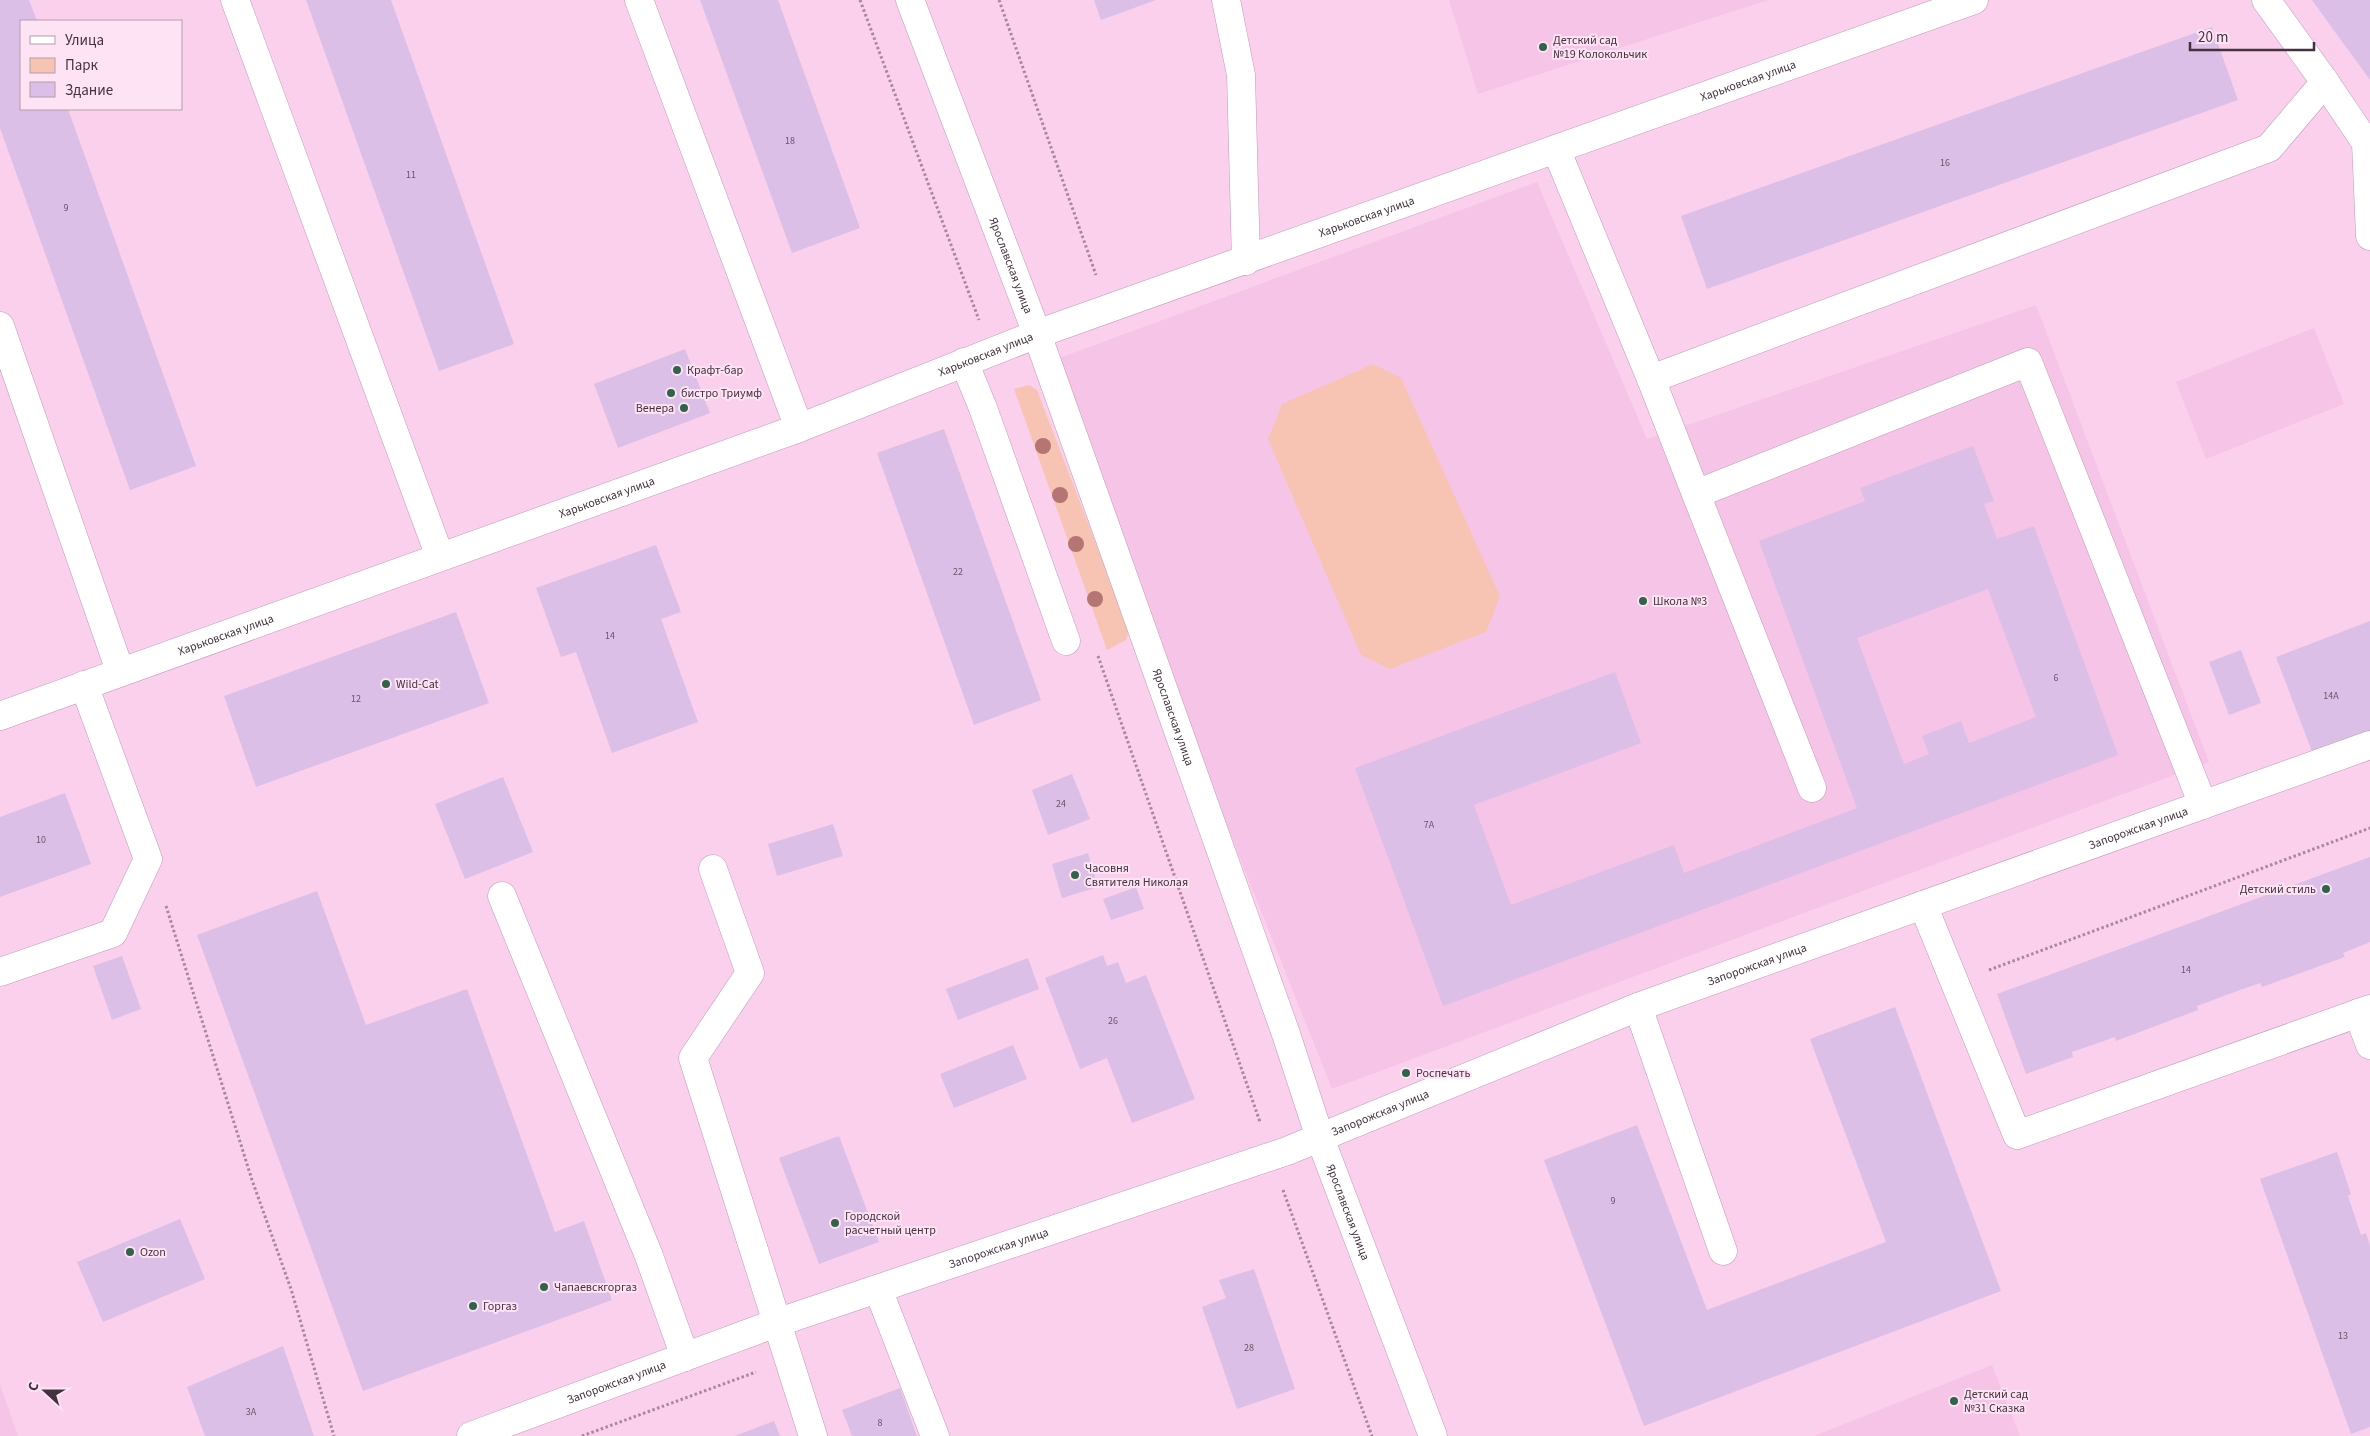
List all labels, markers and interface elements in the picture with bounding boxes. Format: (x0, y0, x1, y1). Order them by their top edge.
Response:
legend (20, 20, 182, 110)
scale bar (2190, 20, 2314, 52)
text: 20 m (2198, 27, 2228, 48)
text: Улица (65, 30, 104, 51)
place label: Детский сад №19 Колокольчик (1553, 32, 1647, 63)
marker: Детский сад №19 Колокольчик (1537, 41, 1549, 53)
text: Парк (65, 55, 99, 76)
street label: Харьковская улица (1698, 56, 1798, 105)
text: Здание (65, 80, 113, 101)
house number: 18 (785, 134, 795, 148)
house number: 16 (1940, 156, 1950, 170)
house number: 11 (406, 168, 416, 182)
street label: Харьковская улица (1316, 192, 1417, 241)
house number: 9 (64, 201, 69, 215)
street label: Ярославская улица (985, 215, 1037, 316)
street label: Харьковская улица (936, 328, 1036, 381)
place label: Крафт-бар (687, 362, 743, 379)
marker: Крафт-бар (671, 364, 683, 376)
place label: бистро Триумф (681, 385, 762, 402)
marker: бистро Триумф (665, 387, 677, 399)
place label: Венера (636, 400, 674, 417)
marker: Венера (678, 402, 690, 414)
street label: Харьковская улица (557, 472, 657, 522)
house number: 22 (953, 565, 963, 579)
place label: Школа №3 (1653, 593, 1707, 610)
marker: Школа №3 (1637, 595, 1649, 607)
street label: Харьковская улица (176, 610, 276, 660)
house number: 14 (605, 629, 615, 643)
street label: Ярославская улица (1148, 666, 1198, 768)
house number: 6 (2054, 671, 2059, 685)
place label: Wild-Cat (396, 676, 439, 693)
marker: Wild-Cat (380, 678, 392, 690)
house number: 14А (2323, 689, 2339, 703)
house number: 12 (351, 692, 361, 706)
house number: 24 (1056, 797, 1066, 811)
street label: Запорожская улица (2086, 802, 2190, 854)
house number: 7А (1424, 818, 1435, 832)
house number: 10 (36, 833, 46, 847)
place label: Часовня Святителя Николая (1085, 860, 1188, 891)
marker: Часовня Святителя Николая (1069, 869, 1081, 881)
place label: Детский стиль (2240, 881, 2316, 898)
marker: Детский стиль (2320, 883, 2332, 895)
street label: Запорожская улица (1705, 939, 1809, 990)
house number: 14 (2181, 963, 2191, 977)
house number: 26 (1108, 1014, 1118, 1028)
place label: Роспечать (1416, 1065, 1471, 1082)
marker: Роспечать (1400, 1067, 1412, 1079)
street label: Запорожская улица (1328, 1085, 1432, 1141)
street label: Ярославская улица (1322, 1162, 1374, 1263)
house number: 9 (1611, 1194, 1616, 1208)
place label: Городской расчетный центр (845, 1208, 936, 1239)
marker: Городской расчетный центр (829, 1217, 841, 1229)
street label: Запорожская улица (946, 1223, 1051, 1273)
place label: Ozon (140, 1244, 166, 1261)
marker: Ozon (124, 1246, 136, 1258)
place label: Чапаевскгоргаз (554, 1279, 637, 1296)
marker: Чапаевскгоргаз (538, 1281, 550, 1293)
place label: Горгаз (483, 1298, 517, 1315)
marker: Горгаз (467, 1300, 479, 1312)
house number: 13 (2338, 1329, 2348, 1343)
house number: 28 (1244, 1341, 1254, 1355)
street label: Запорожская улица (564, 1356, 668, 1408)
north arrow (20, 1366, 70, 1416)
text: С (23, 1379, 45, 1394)
place label: Детский сад №31 Сказка (1964, 1386, 2029, 1417)
marker: Детский сад №31 Сказка (1948, 1395, 1960, 1407)
house number: 3А (246, 1405, 257, 1419)
house number: 8 (878, 1416, 883, 1430)

